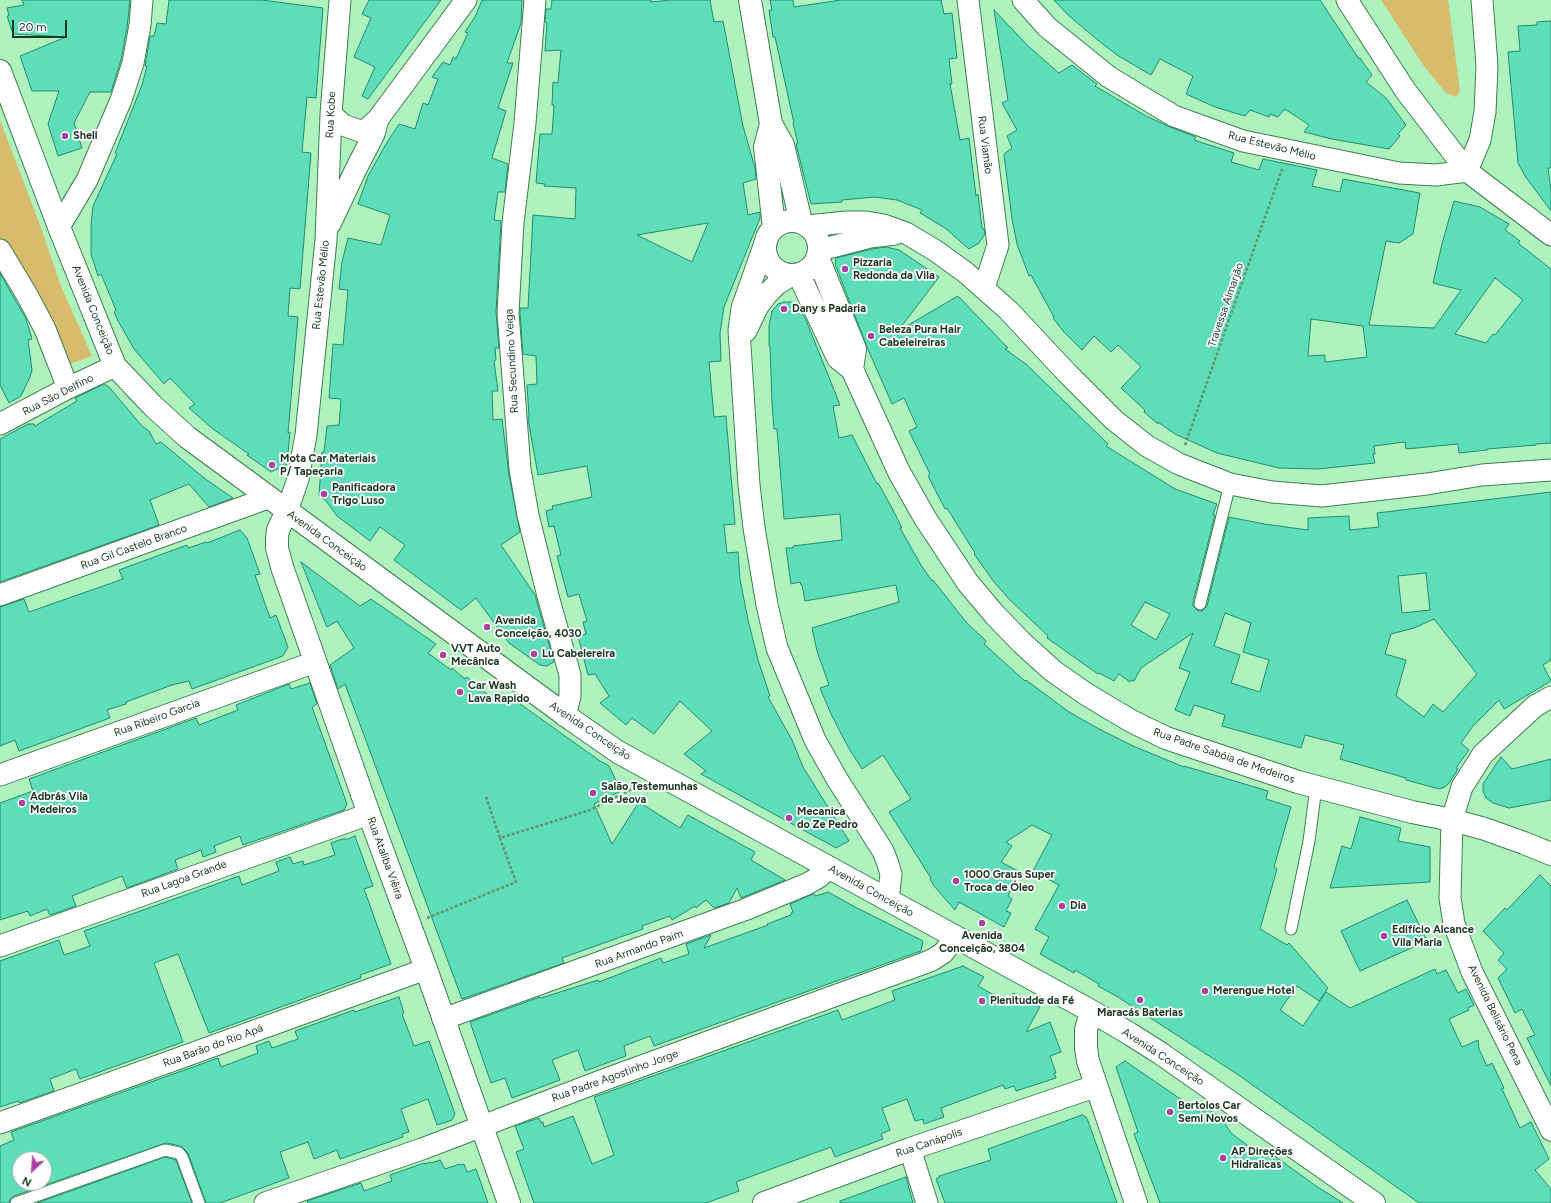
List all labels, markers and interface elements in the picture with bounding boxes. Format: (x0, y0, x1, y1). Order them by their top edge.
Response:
scale bar (14, 12, 69, 38)
text: 20 m (19, 20, 47, 34)
street label: Rua Kobe (323, 91, 339, 139)
street label: Rua Viamão (975, 115, 995, 175)
place label: Shell (73, 129, 97, 143)
street label: Rua Estevão Mélio (1227, 129, 1317, 163)
marker: Shell (60, 131, 70, 141)
street label: Rua Estevão Mélio (310, 240, 332, 330)
place label: Pizzaria Redonda da Vila (853, 256, 935, 282)
street label: Travessa Almarjão (1205, 261, 1247, 349)
street label: Avenida Conceição (69, 263, 117, 357)
marker: Pizzaria Redonda da Vila (840, 264, 850, 274)
place label: Dany s Padaria (792, 302, 866, 316)
marker: Dany s Padaria (779, 304, 789, 314)
street label: Rua Secundino Veiga (503, 309, 521, 413)
place label: Beleza Pura Hair Cabeleireiras (879, 323, 961, 349)
marker: Beleza Pura Hair Cabeleireiras (866, 331, 876, 341)
street label: Rua São Delfino (20, 371, 96, 419)
place label: Mota Car Materiais P/ Tapeçaria (280, 452, 376, 478)
marker: Mota Car Materiais P/ Tapeçaria (267, 460, 277, 470)
place label: Panificadora Trigo Luso (332, 481, 396, 507)
marker: Panificadora Trigo Luso (319, 489, 329, 499)
street label: Avenida Conceição (285, 508, 369, 574)
street label: Rua Gil Castelo Branco (79, 522, 189, 572)
place label: Avenida Conceição, 4030 (495, 614, 582, 640)
marker: Avenida Conceição, 4030 (482, 622, 492, 632)
place label: VVT Auto Mecânica (451, 642, 501, 668)
place label: Lu Cabelereira (542, 647, 615, 661)
marker: Lu Cabelereira (529, 649, 539, 659)
marker: VVT Auto Mecânica (438, 650, 448, 660)
place label: Car Wash Lava Rapido (468, 679, 529, 705)
marker: Car Wash Lava Rapido (455, 687, 465, 697)
street label: Rua Ribeiro Garcia (112, 696, 202, 740)
street label: Avenida Conceição (547, 699, 633, 763)
street label: Rua Padre Sabóia de Medeiros (1151, 726, 1297, 786)
place label: Salão Testemunhas de Jeova (601, 780, 698, 806)
marker: Salão Testemunhas de Jeova (588, 788, 598, 798)
place label: Adbrás Vila Medeiros (30, 790, 88, 816)
marker: Adbrás Vila Medeiros (17, 798, 27, 808)
place label: Mecanica do Ze Pedro (797, 805, 858, 831)
marker: Mecanica do Ze Pedro (784, 813, 794, 823)
street label: Rua Ataliba Viêira (364, 815, 406, 901)
street label: Rua Lagoa Grande (139, 857, 229, 901)
street label: Avenida Conceição (826, 862, 916, 920)
place label: 1000 Graus Super Troca de Óleo (964, 868, 1055, 894)
marker: 1000 Graus Super Troca de Óleo (951, 876, 961, 886)
place label: Dia (1070, 899, 1086, 913)
marker: Dia (1057, 901, 1067, 911)
marker: Avenida Conceição, 3804 (977, 918, 987, 928)
place label: Edifício Alcance Vila Maria (1392, 923, 1474, 949)
street label: Rua Armando Paim (593, 927, 685, 971)
place label: Avenida Conceição, 3804 (939, 929, 1025, 955)
marker: Edifício Alcance Vila Maria (1379, 931, 1389, 941)
street label: Avenida Belisário Pena (1465, 963, 1525, 1067)
place label: Merengue Hotel (1213, 984, 1294, 998)
marker: Merengue Hotel (1200, 986, 1210, 996)
place label: Plenitudde da Fé (990, 994, 1074, 1008)
marker: Maracás Baterias (1135, 995, 1145, 1005)
marker: Plenitudde da Fé (977, 996, 987, 1006)
place label: Maracás Baterias (1097, 1006, 1183, 1020)
street label: Rua Barão do Rio Apá (161, 1022, 265, 1070)
street label: Avenida Conceição (1119, 1026, 1207, 1088)
street label: Rua Padre Agostinho Jorge (550, 1047, 680, 1105)
place label: Bertolos Car Semi Novos (1178, 1099, 1241, 1125)
marker: Bertolos Car Semi Novos (1165, 1107, 1175, 1117)
street label: Rua Canápolis (894, 1125, 964, 1161)
place label: AP Direções Hidralicas (1231, 1145, 1293, 1171)
north arrow (12, 1151, 52, 1191)
marker: AP Direções Hidralicas (1218, 1153, 1228, 1163)
text: N (20, 1174, 34, 1189)

